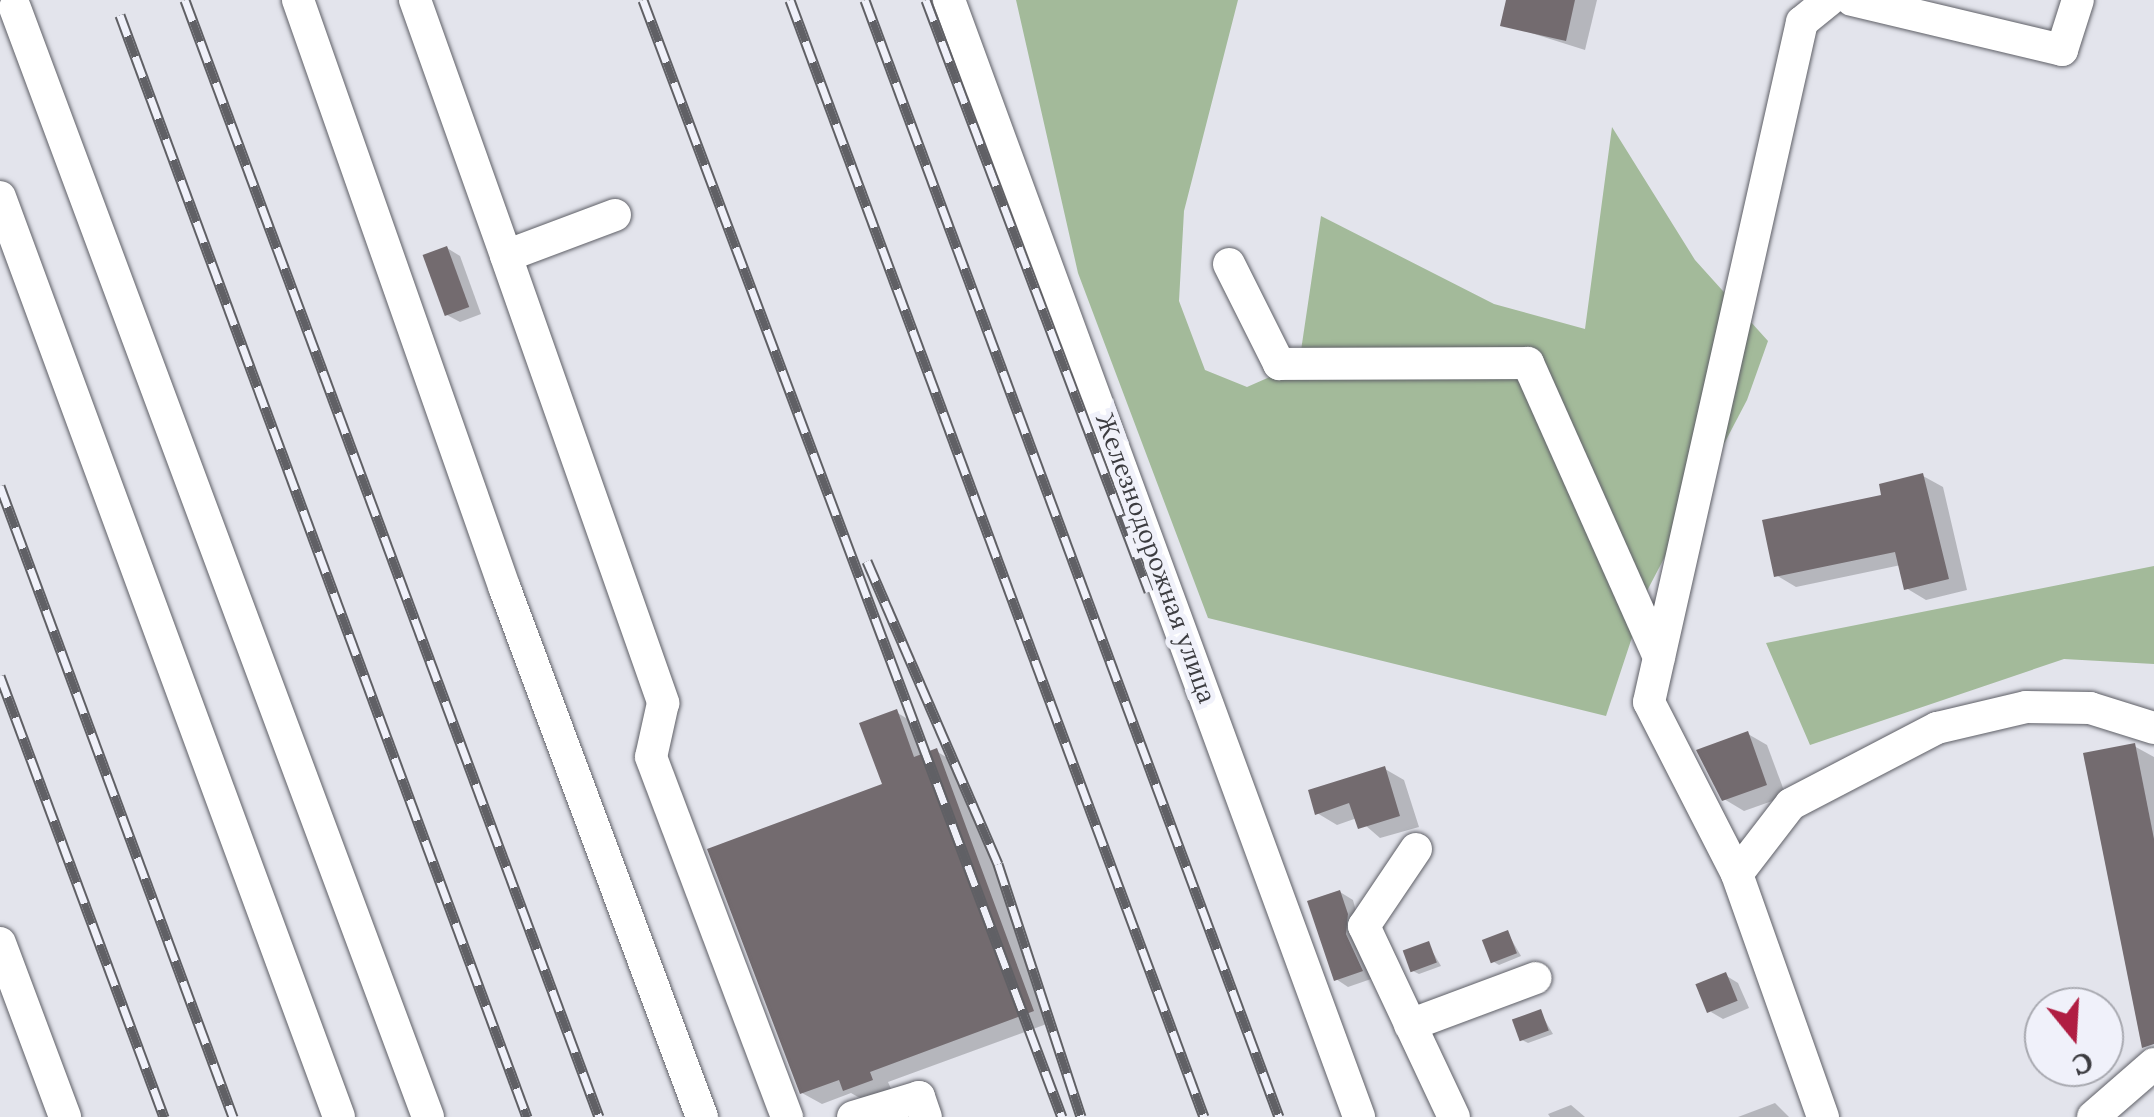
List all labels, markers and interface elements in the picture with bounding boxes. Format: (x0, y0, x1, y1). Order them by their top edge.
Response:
street label: Железнодорожная улица (1090, 409, 1222, 707)
north arrow (2024, 987, 2124, 1087)
text: С (2068, 1044, 2097, 1084)

